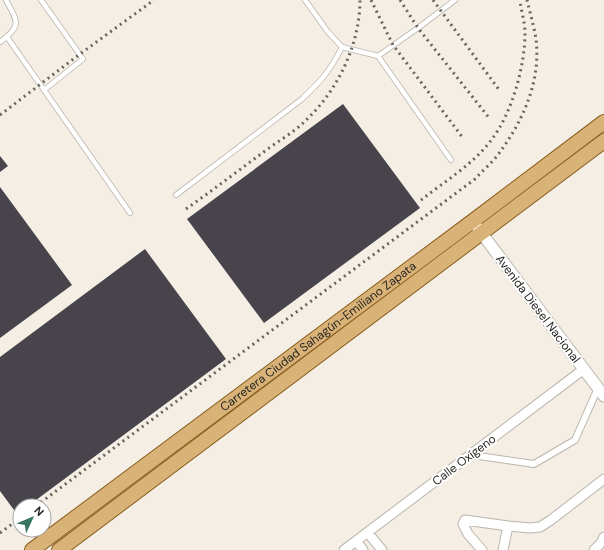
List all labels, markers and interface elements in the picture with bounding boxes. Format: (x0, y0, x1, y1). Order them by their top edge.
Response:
street label: Avenida Diesel Nacional (492, 252, 584, 366)
street label: Carretera Ciudad Sahagún-Emiliano Zapata (217, 258, 420, 415)
street label: Calle Oxígeno (429, 431, 499, 489)
north arrow (12, 498, 52, 538)
text: N (31, 503, 47, 519)

